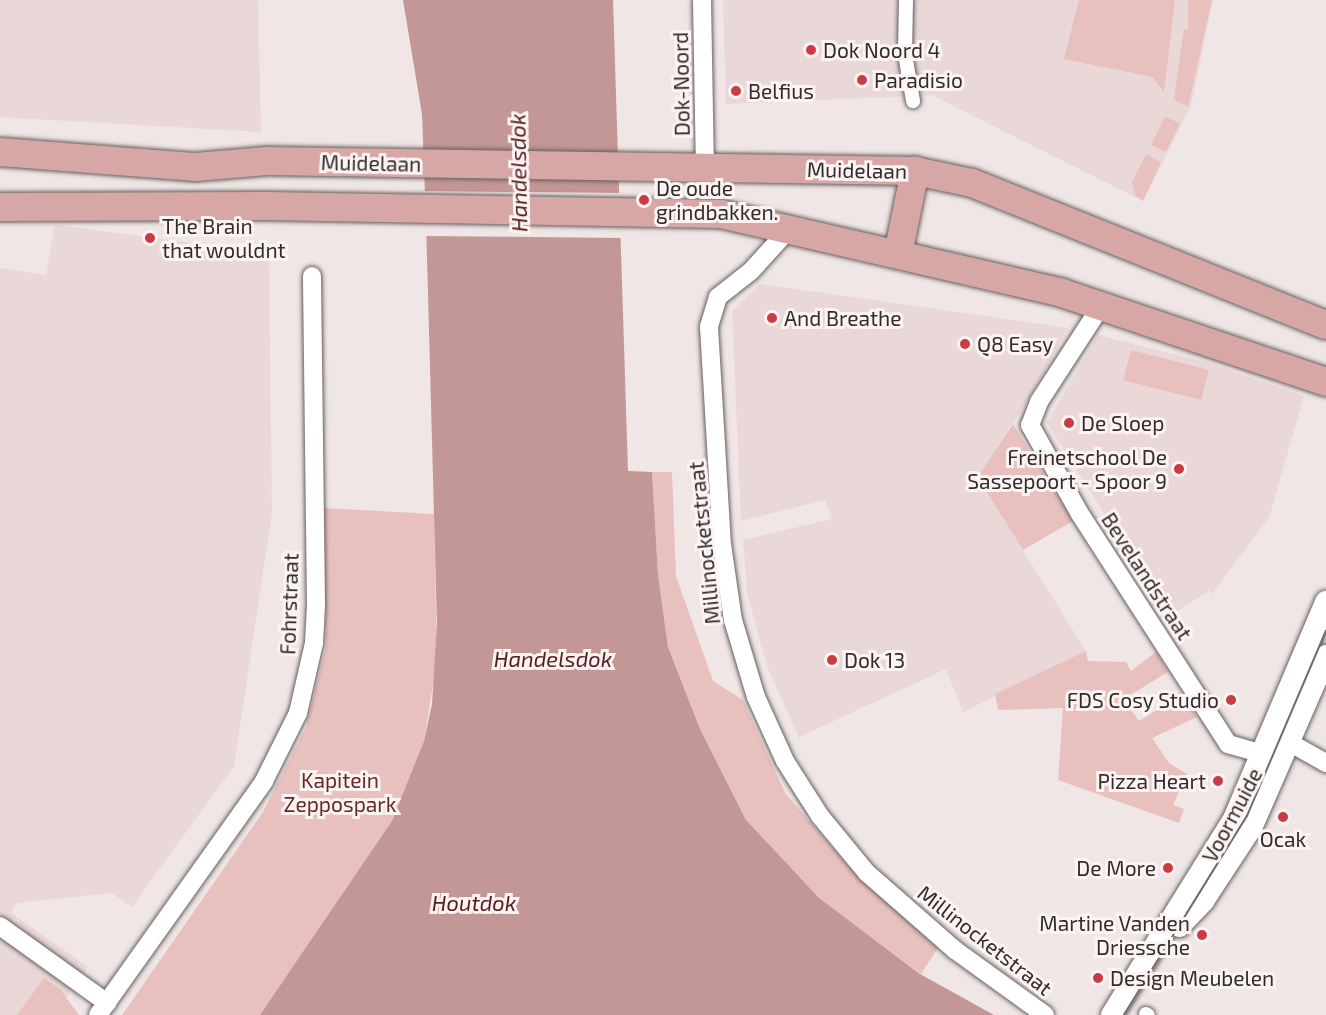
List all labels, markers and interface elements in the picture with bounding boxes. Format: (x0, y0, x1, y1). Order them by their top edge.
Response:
street label: Dok-Noord (667, 32, 695, 136)
place label: Dok Noord 4 (823, 37, 941, 63)
marker: Dok Noord 4 (804, 43, 818, 57)
place label: Paradisio (874, 67, 963, 93)
marker: Paradisio (855, 73, 869, 87)
place label: Belfius (748, 78, 814, 104)
marker: Belfius (729, 84, 743, 98)
water label: Handelsdok (504, 114, 532, 232)
street label: Muidelaan (321, 150, 421, 176)
street label: Muidelaan (807, 157, 907, 183)
place label: De oude grindbakken. (656, 175, 778, 225)
marker: De oude grindbakken. (637, 193, 651, 207)
place label: The Brain that wouldnt (162, 213, 286, 263)
marker: The Brain that wouldnt (143, 231, 157, 245)
place label: And Breathe (784, 305, 901, 331)
marker: And Breathe (765, 311, 779, 325)
place label: Q8 Easy (977, 331, 1053, 357)
marker: Q8 Easy (958, 337, 972, 351)
place label: De Sloep (1081, 410, 1164, 436)
marker: De Sloep (1062, 416, 1076, 430)
place label: Freinetschool De Sassepoort - Spoor 9 (967, 444, 1167, 494)
street label: Millinocketstraat (683, 460, 725, 626)
marker: Freinetschool De Sassepoort - Spoor 9 (1172, 462, 1186, 476)
street label: Bevelandstraat (1096, 508, 1198, 644)
street label: Fohrstraat (275, 553, 303, 655)
water label: Handelsdok (494, 646, 612, 672)
place label: Dok 13 (844, 647, 905, 673)
marker: Dok 13 (825, 653, 839, 667)
place label: FDS Cosy Studio (1066, 687, 1219, 713)
marker: FDS Cosy Studio (1224, 693, 1238, 707)
street label: Voormuide (1197, 764, 1267, 866)
park label: Kapitein Zeppospark (284, 767, 396, 817)
place label: Pizza Heart (1098, 768, 1206, 794)
marker: Pizza Heart (1211, 774, 1225, 788)
marker: Ocak (1276, 810, 1290, 824)
place label: Ocak (1260, 826, 1306, 852)
place label: De More (1076, 855, 1156, 881)
marker: De More (1161, 861, 1175, 875)
street label: Millinocketstraat (913, 880, 1057, 1000)
water label: Houtdok (432, 890, 516, 916)
place label: Martine Vanden Driessche (1039, 910, 1190, 960)
marker: Martine Vanden Driessche (1195, 928, 1209, 942)
place label: Design Meubelen (1110, 965, 1274, 991)
marker: Design Meubelen (1091, 971, 1105, 985)

